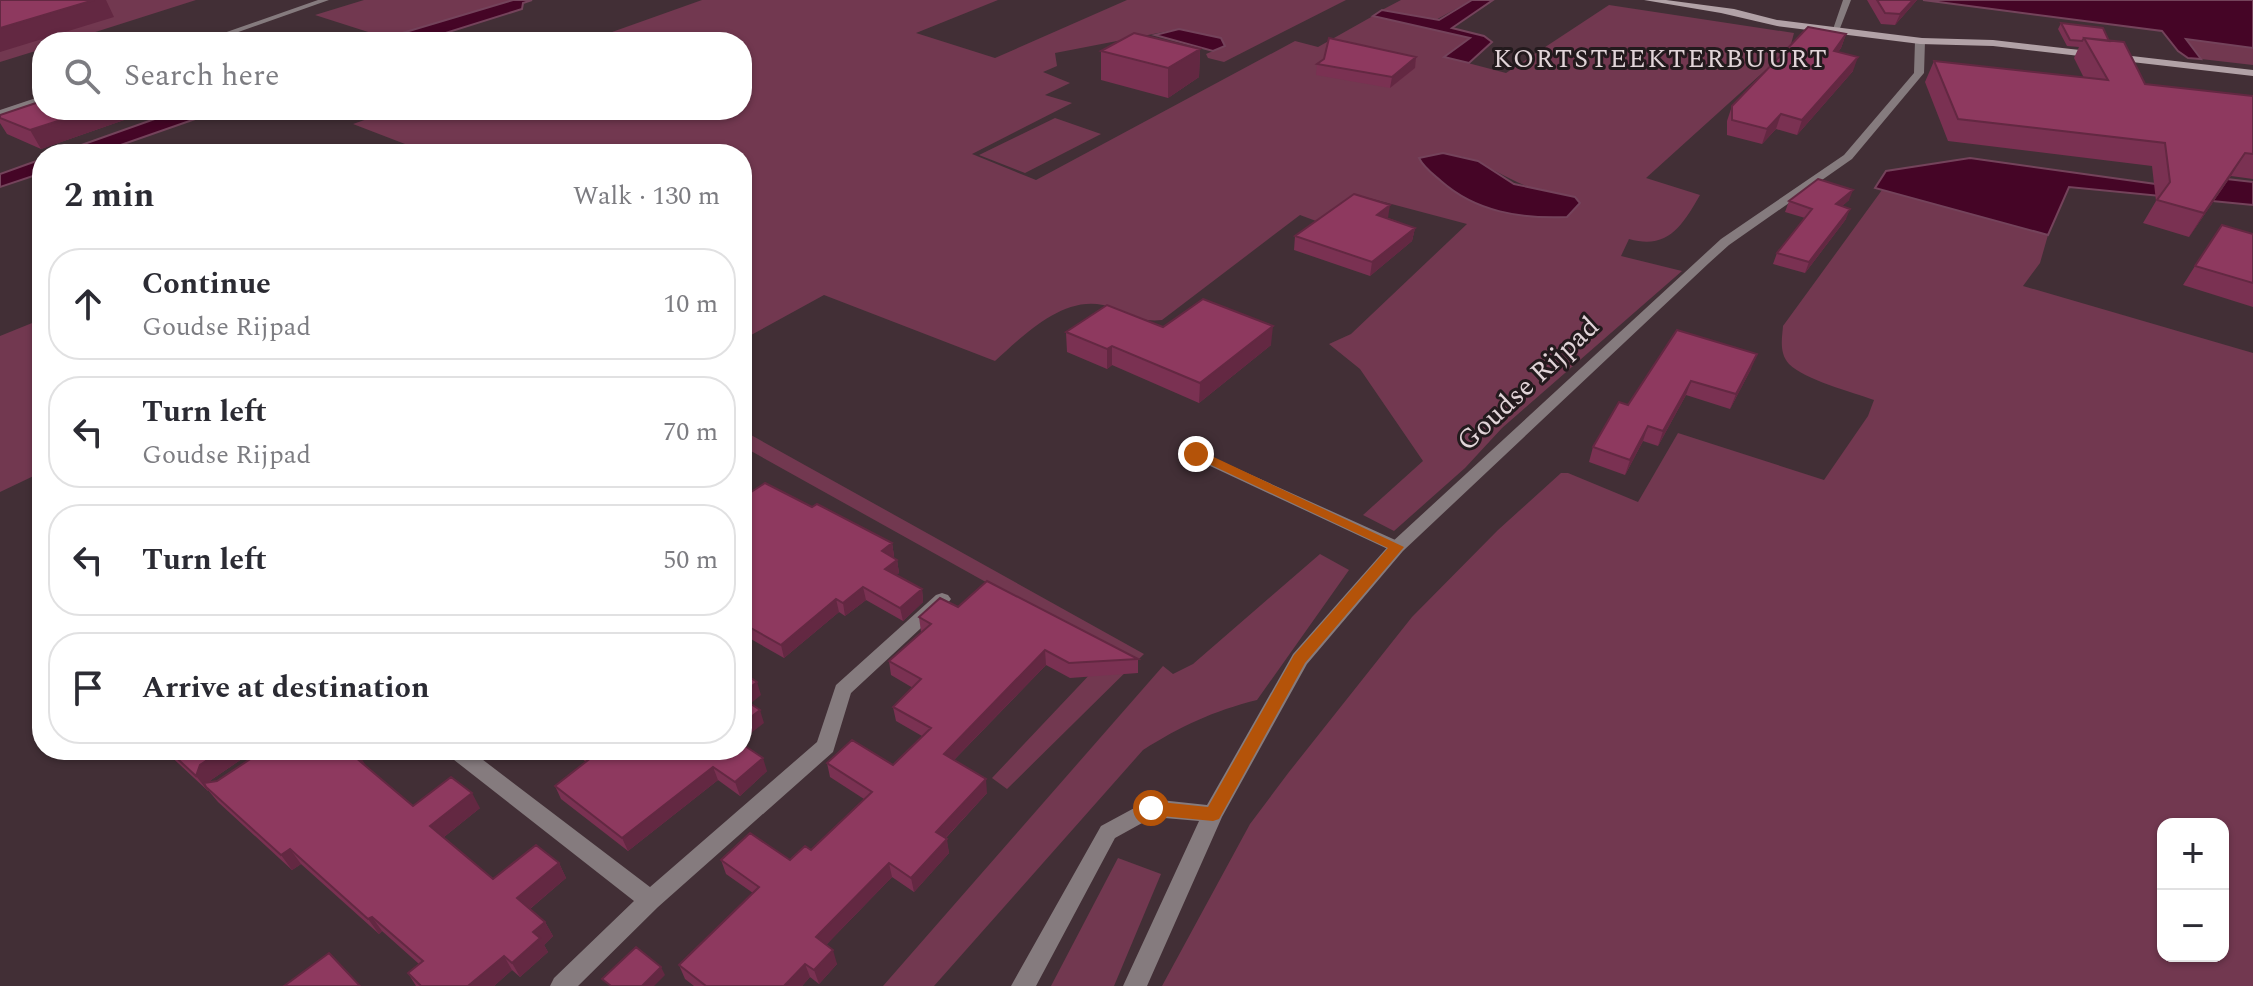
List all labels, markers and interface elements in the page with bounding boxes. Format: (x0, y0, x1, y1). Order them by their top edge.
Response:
search box (32, 32, 752, 120)
district label: KORTSTEEKTERBUURT (1493, 39, 1829, 79)
text: Search here (124, 53, 280, 99)
icon: search (60, 54, 104, 98)
text: 2 min (64, 170, 154, 222)
text: Walk · 130 m (573, 176, 720, 216)
text: Continue (142, 261, 271, 307)
icon: ahead (66, 282, 110, 326)
text: 10 m (663, 284, 718, 324)
street label: Goudse Rijpad (1447, 306, 1609, 462)
text: Goudse Rijpad (142, 307, 311, 347)
text: Turn left (142, 389, 267, 435)
icon: left (66, 410, 110, 454)
text: 70 m (663, 412, 718, 452)
text: Goudse Rijpad (142, 435, 311, 475)
route end (1178, 436, 1214, 472)
text: Turn left (142, 537, 267, 583)
icon: left (66, 538, 110, 582)
text: 50 m (663, 540, 718, 580)
text: Arrive at destination (142, 665, 429, 711)
icon: arrive (66, 666, 110, 710)
route start (1133, 790, 1169, 826)
map controls (2157, 818, 2229, 962)
button: + (2157, 818, 2229, 890)
button: − (2157, 890, 2229, 962)

